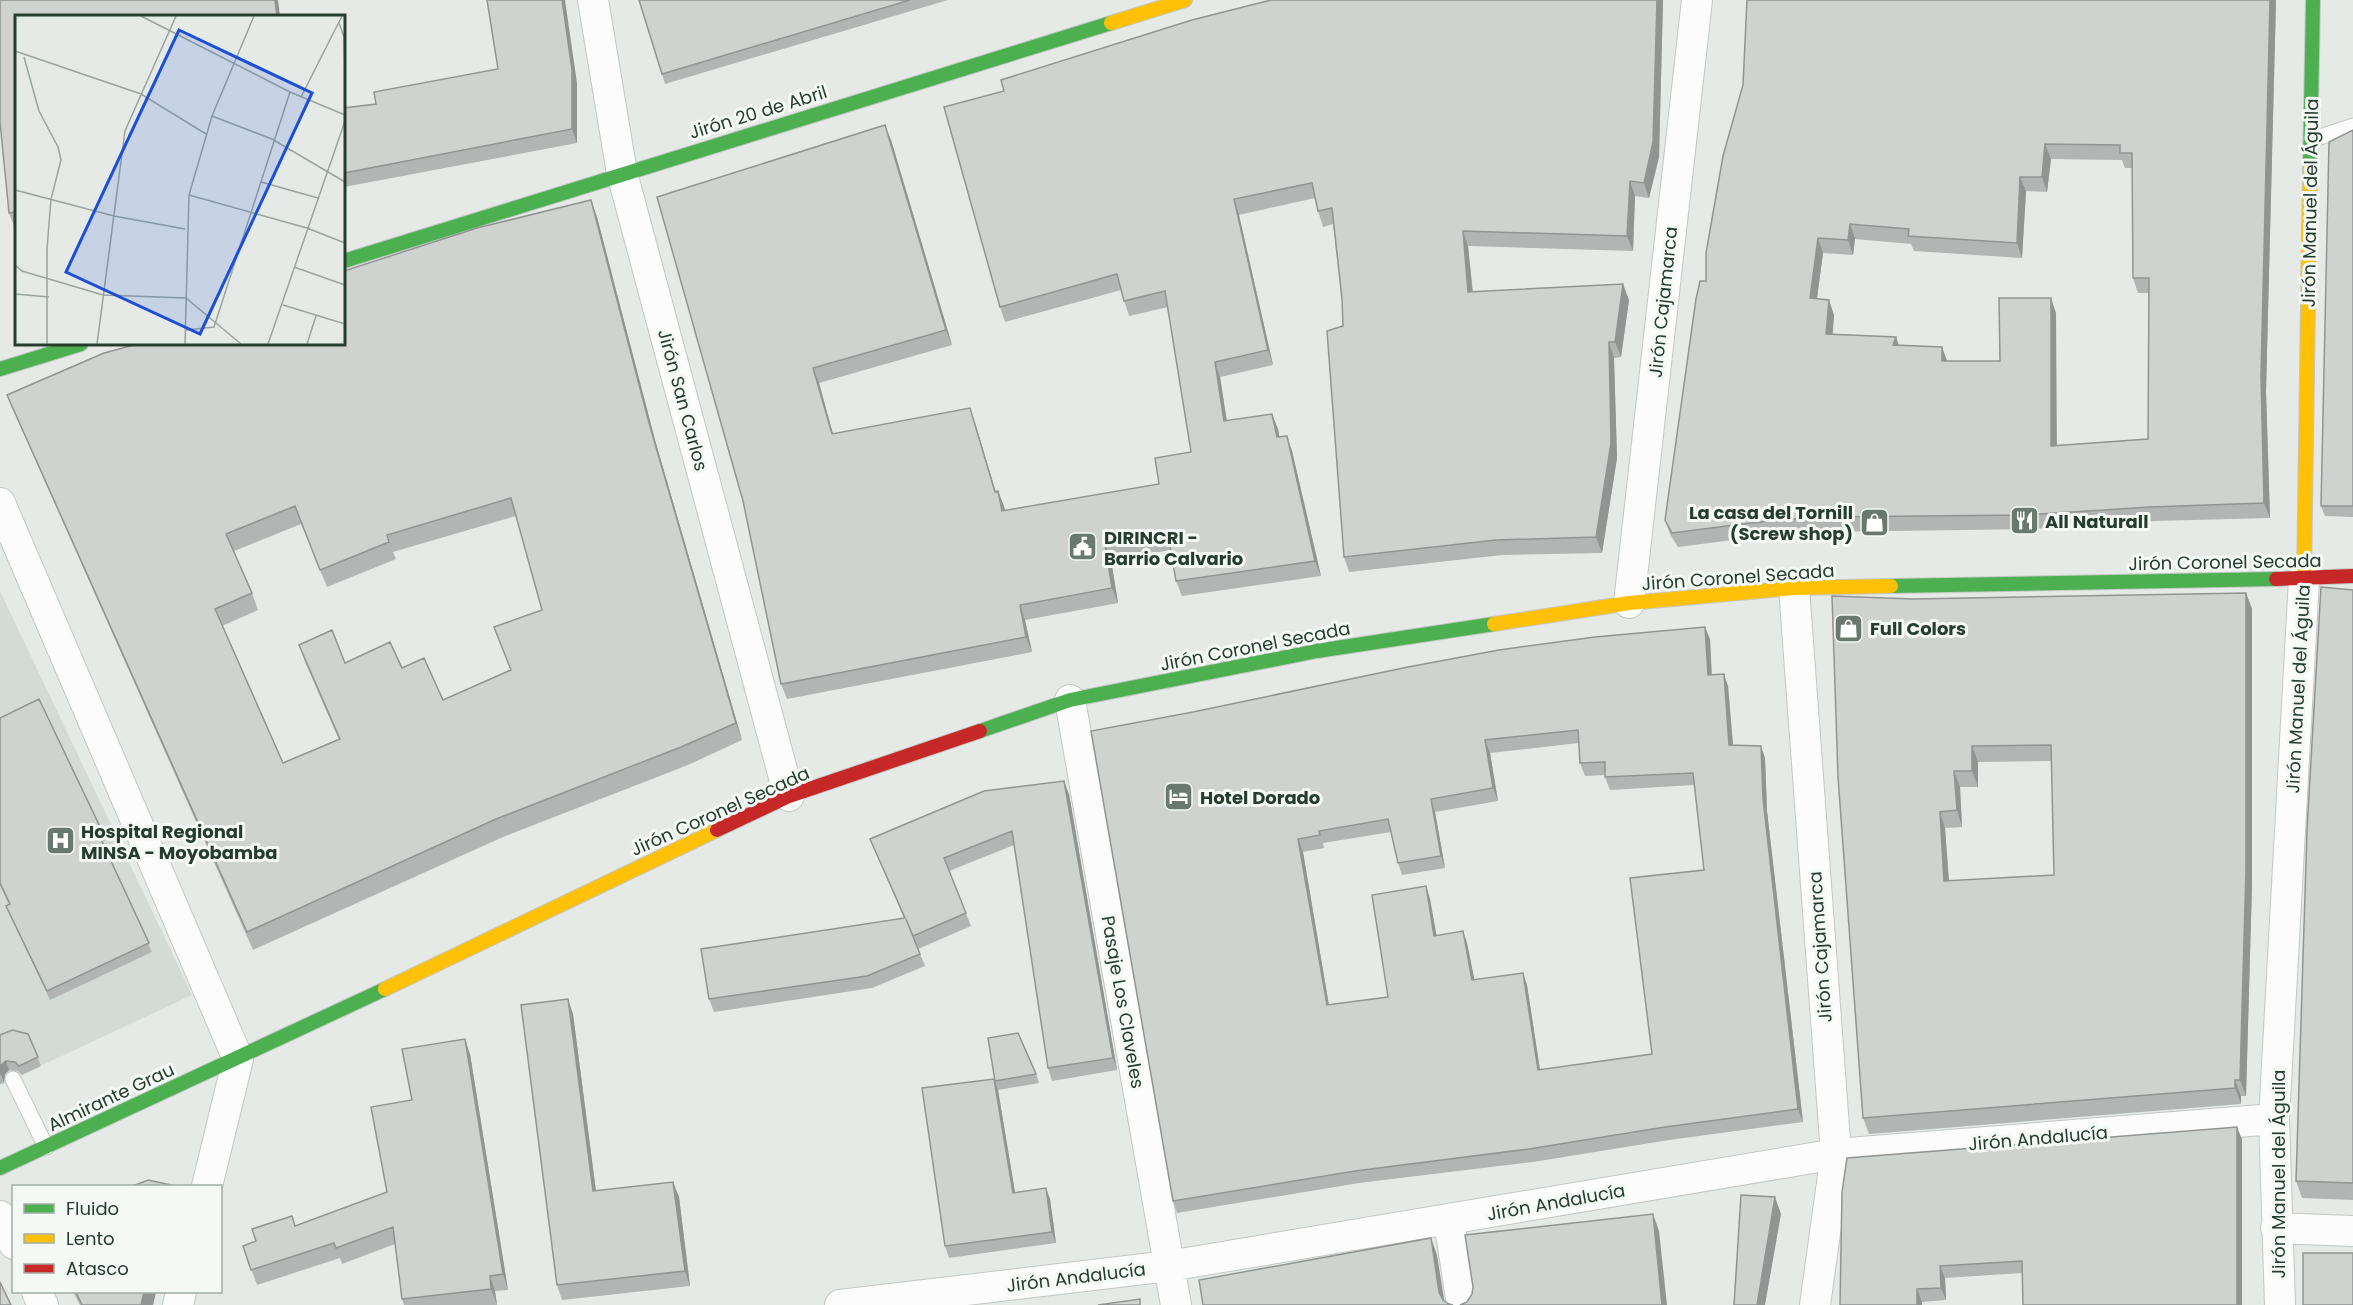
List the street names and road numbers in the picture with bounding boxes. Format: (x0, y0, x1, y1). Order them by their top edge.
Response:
street label: Jirón 20 de Abril (686, 79, 830, 145)
street label: Jirón Manuel del Águila (2296, 98, 2324, 308)
street label: Jirón Cajamarca (1643, 225, 1683, 379)
street label: Jirón San Carlos (652, 326, 714, 474)
street label: Jirón Coronel Secada (2128, 548, 2322, 576)
street label: Jirón Coronel Secada (1641, 558, 1835, 596)
street label: Jirón Manuel del Águila (2280, 584, 2316, 794)
street label: Jirón Coronel Secada (1158, 615, 1352, 677)
street label: Jirón Coronel Secada (627, 760, 813, 862)
street label: Jirón Cajamarca (1802, 870, 1838, 1024)
street label: Pasaje Los Claveles (1096, 914, 1150, 1090)
street label: Almirante Grau (44, 1057, 178, 1137)
street label: Jirón Manuel del Águila (2266, 1069, 2291, 1279)
street label: Jirón Andalucía (1967, 1119, 2109, 1157)
street label: Jirón Andalucía (1485, 1178, 1627, 1226)
street label: Jirón Andalucía (1005, 1256, 1147, 1298)

